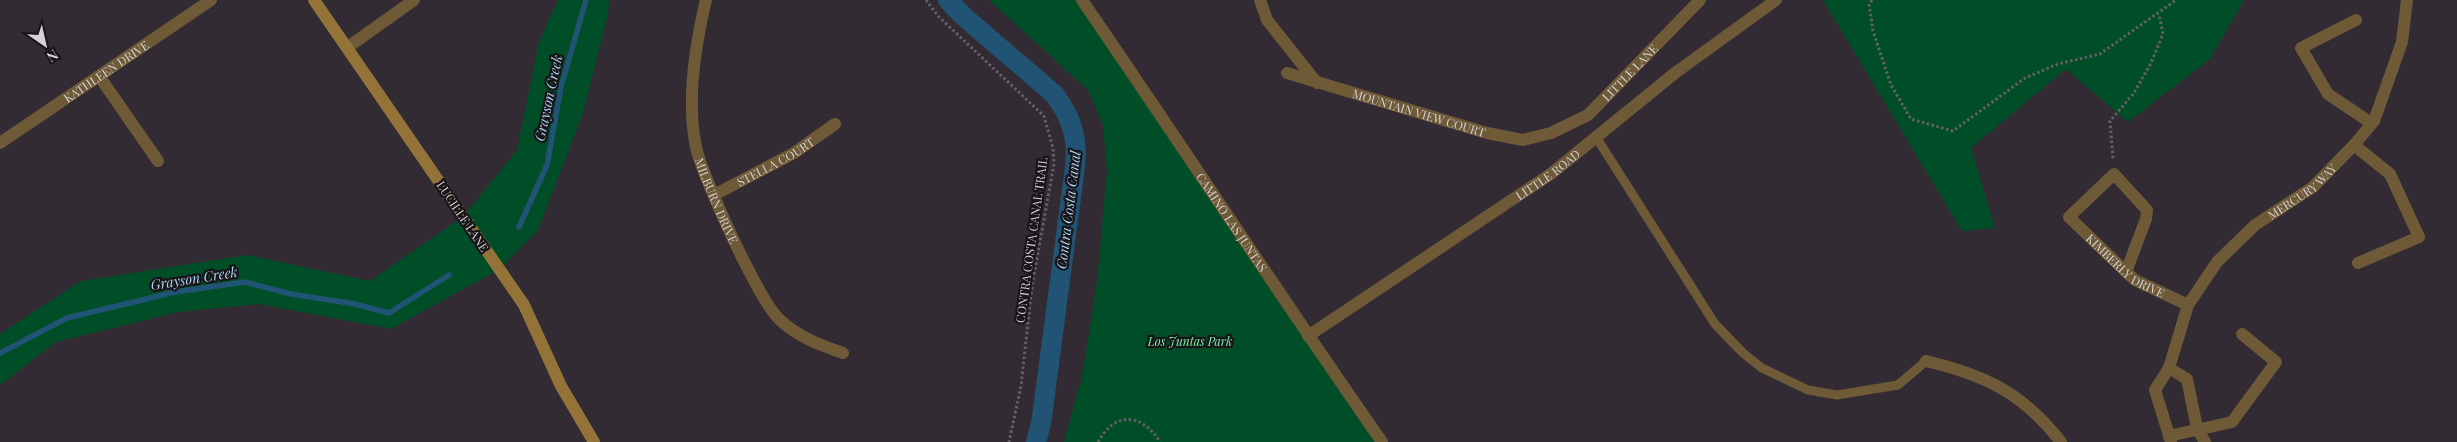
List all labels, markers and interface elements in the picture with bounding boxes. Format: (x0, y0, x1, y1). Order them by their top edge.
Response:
north arrow (20, 20, 70, 70)
street label: KATHLEEN DRIVE (60, 37, 152, 106)
street label: LITTLE LANE (1598, 40, 1661, 104)
text: N (43, 45, 62, 67)
water label: Grayson Creek (530, 53, 566, 143)
street label: MOUNTAIN VIEW COURT (1351, 85, 1488, 140)
street label: STELLA COURT (734, 133, 818, 190)
street label: LITTLE ROAD (1512, 145, 1583, 203)
water label: Contra Costa Canal (1051, 149, 1085, 270)
street label: MILBURN DRIVE (692, 155, 742, 246)
street label: CONTRA COSTA CANAL TRAIL (1011, 156, 1051, 324)
street label: MERCURY WAY (2264, 159, 2340, 223)
street label: CAMINO LAS JUNTAS (1193, 169, 1271, 275)
street label: LUCILLE LANE (433, 178, 493, 254)
street label: KIMBERLY DRIVE (2083, 230, 2167, 301)
water label: Grayson Creek (149, 262, 239, 294)
park label: Los Juntas Park (1147, 333, 1232, 349)

